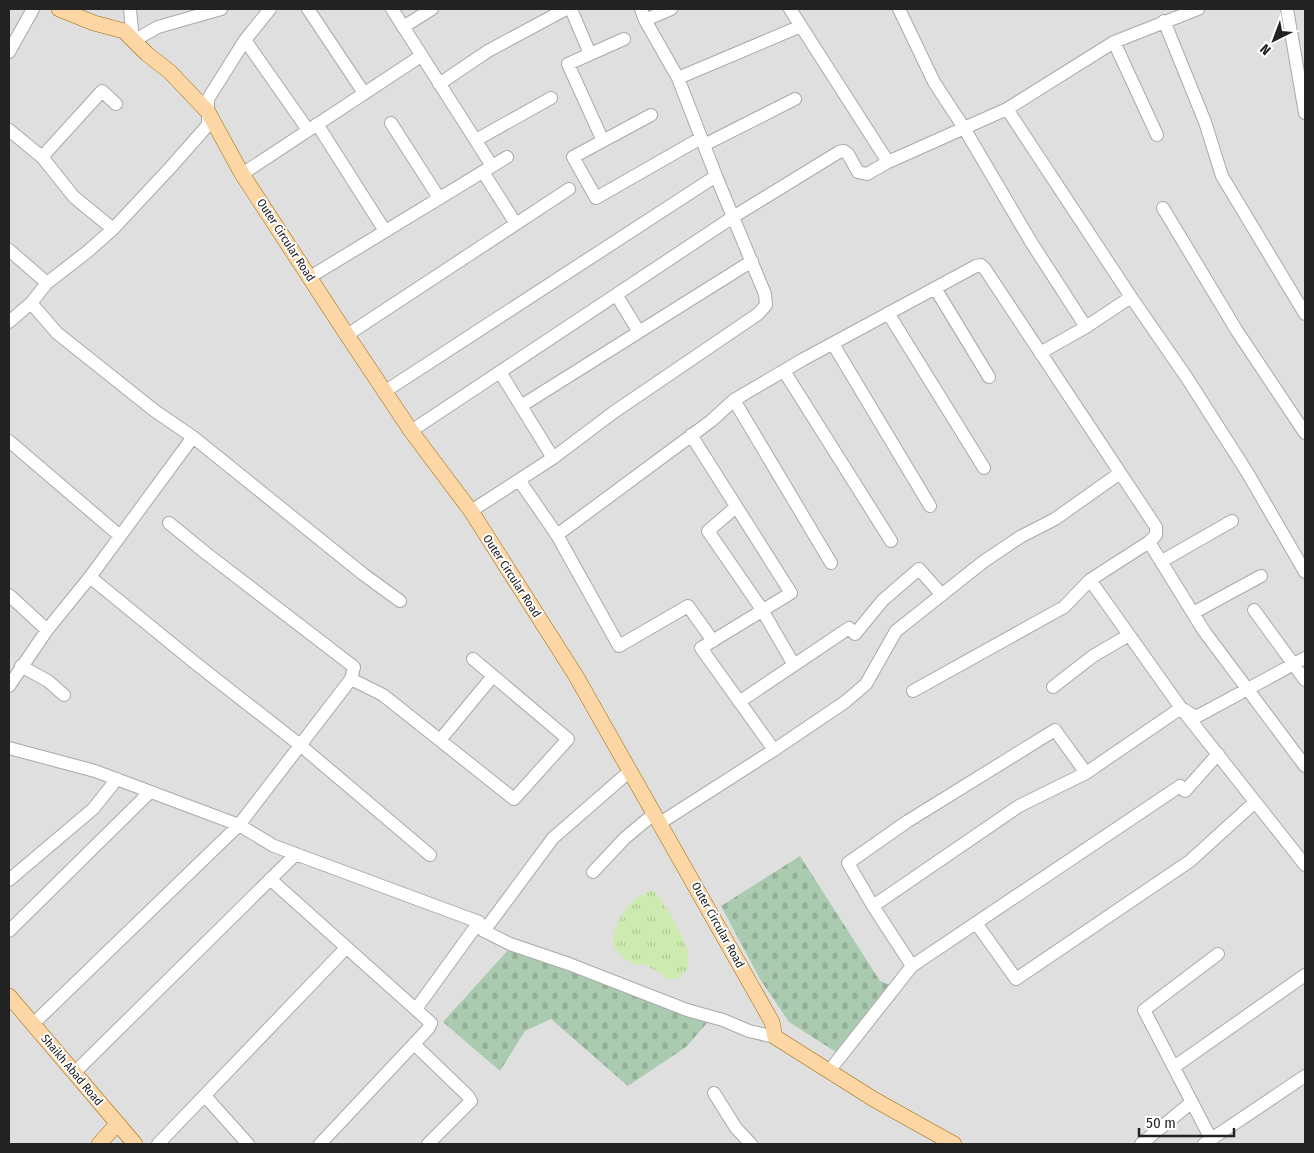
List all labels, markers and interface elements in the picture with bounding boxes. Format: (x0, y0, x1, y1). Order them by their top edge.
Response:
north arrow (1249, 15, 1299, 65)
text: N (1257, 40, 1274, 58)
street label: Outer Circular Road (254, 196, 318, 284)
street label: Outer Circular Road (480, 532, 544, 620)
street label: Outer Circular Road (689, 880, 747, 970)
street label: Shaikh Abad Road (38, 1032, 106, 1108)
scale bar (1139, 1106, 1234, 1138)
text: 50 m (1146, 1114, 1176, 1132)

